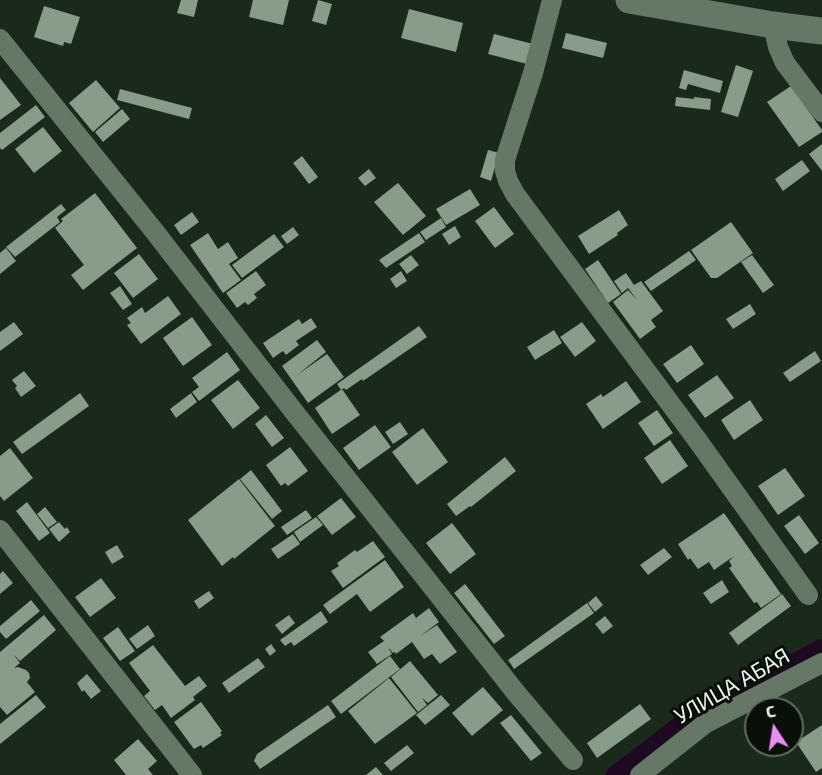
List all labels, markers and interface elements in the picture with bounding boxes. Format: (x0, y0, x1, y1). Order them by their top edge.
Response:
street label: УЛИЦА АБАЯ (670, 642, 794, 730)
north arrow (744, 697, 804, 757)
text: С (764, 701, 777, 721)

